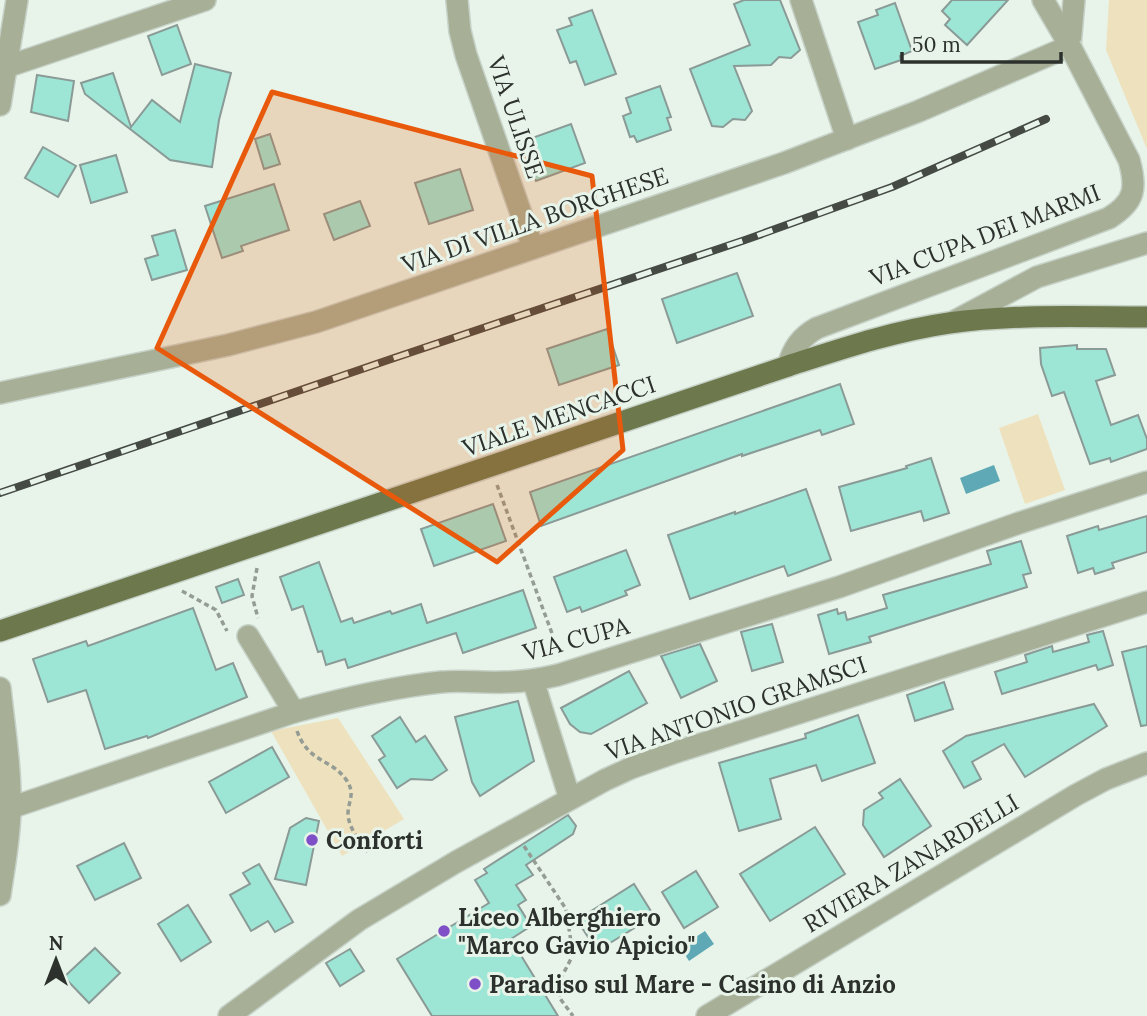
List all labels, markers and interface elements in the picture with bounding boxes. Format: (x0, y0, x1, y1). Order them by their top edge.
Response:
scale bar (902, 21, 1061, 65)
text: 50 m (912, 31, 961, 58)
street label: VIA ULISSE (480, 51, 551, 182)
street label: VIA DI VILLA BORGHESE (397, 160, 672, 280)
street label: VIA CUPA DEI MARMI (865, 177, 1104, 294)
street label: VIALE MENCACCI (458, 368, 660, 464)
street label: VIA CUPA (519, 610, 633, 668)
street label: VIA ANTONIO GRAMSCI (600, 649, 871, 768)
street label: RIVIERA ZANARDELLI (798, 786, 1024, 940)
place label: Conforti (326, 825, 423, 856)
marker: Conforti (304, 832, 320, 848)
place label: Liceo Alberghiero "Marco Gavio Apicio" (458, 902, 695, 961)
marker: Liceo Alberghiero "Marco Gavio Apicio" (436, 923, 452, 939)
north arrow (21, 925, 91, 995)
text: N (49, 931, 64, 955)
place label: Paradiso sul Mare - Casino di Anzio (489, 969, 896, 1000)
marker: Paradiso sul Mare - Casino di Anzio (467, 976, 483, 992)

